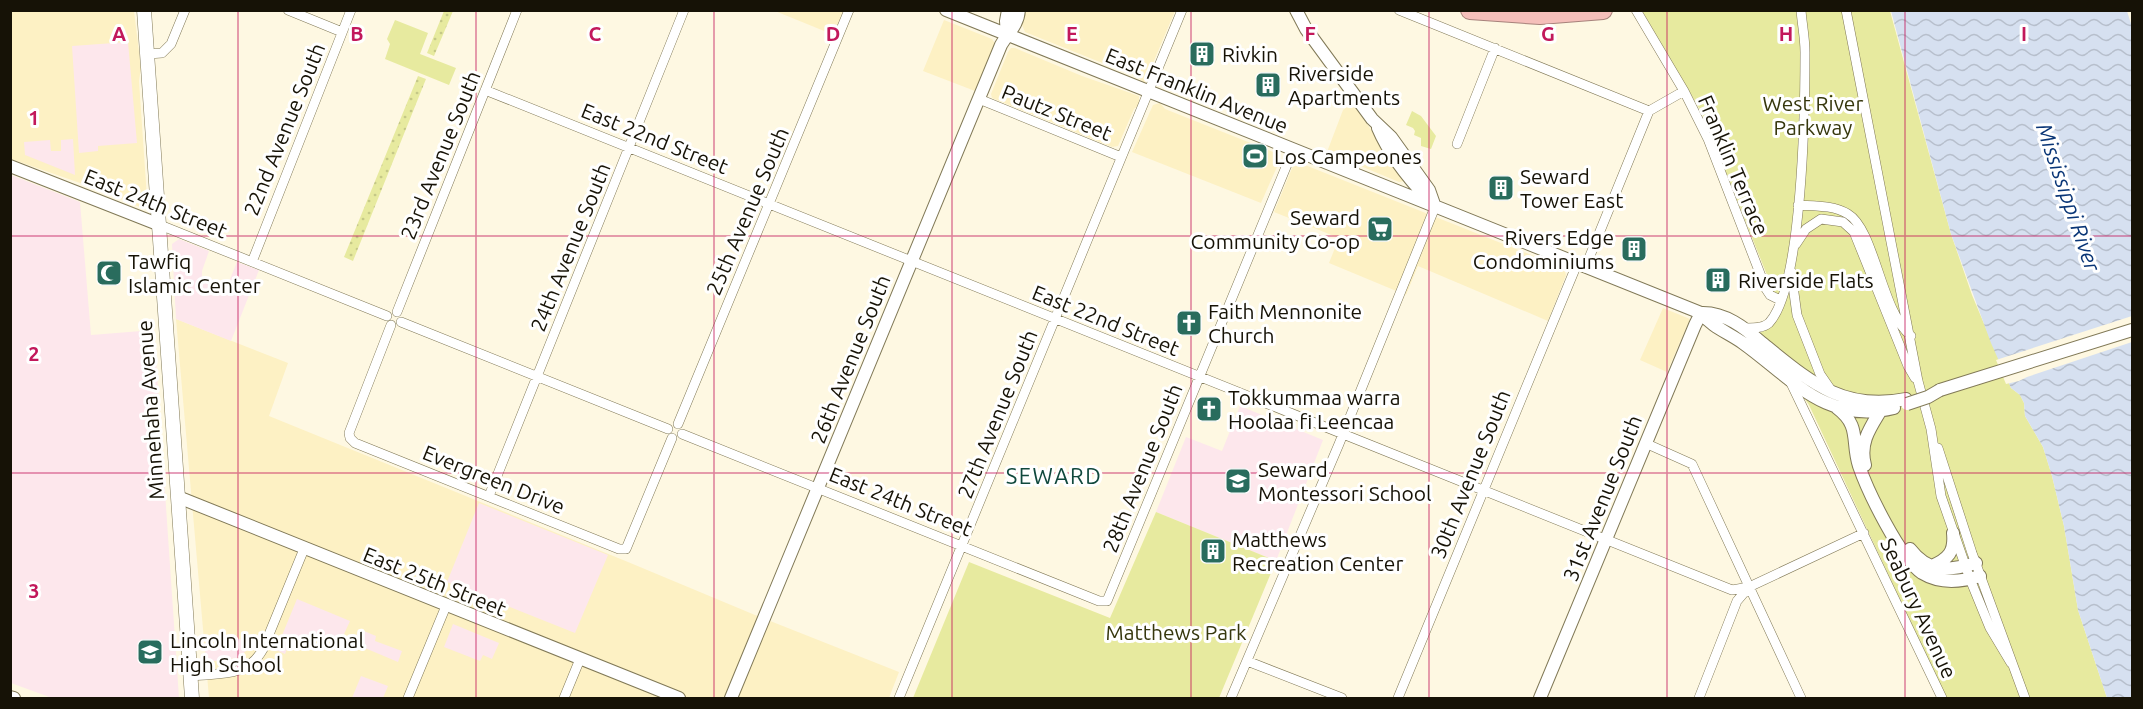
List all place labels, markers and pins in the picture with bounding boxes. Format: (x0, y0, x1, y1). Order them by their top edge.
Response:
building icon: Rivkin (1187, 39, 1217, 69)
place label: Rivkin (1222, 42, 1278, 66)
place label: Riverside Apartments (1288, 61, 1400, 109)
building icon: Riverside Apartments (1253, 70, 1283, 100)
sports icon: Los Campeones (1240, 141, 1270, 171)
place label: Los Campeones (1274, 144, 1422, 168)
place label: Seward Tower East (1520, 164, 1624, 212)
building icon: Seward Tower East (1486, 173, 1516, 203)
place label: Seward Community Co-op (1191, 205, 1360, 253)
supermarket icon: Seward Community Co-op (1365, 214, 1395, 244)
place label: Rivers Edge Condominiums (1473, 225, 1614, 273)
building icon: Rivers Edge Condominiums (1619, 234, 1649, 264)
place label: Tawfiq Islamic Center (128, 249, 261, 297)
mosque icon: Tawfiq Islamic Center (94, 258, 124, 288)
building icon: Riverside Flats (1703, 265, 1733, 295)
place label: Riverside Flats (1738, 268, 1874, 292)
place label: Faith Mennonite Church (1208, 299, 1362, 347)
church icon: Faith Mennonite Church (1174, 308, 1204, 338)
place label: Tokkummaa warra Hoolaa fi Leencaa (1228, 385, 1401, 433)
church icon: Tokkummaa warra Hoolaa fi Leencaa (1194, 394, 1224, 424)
place label: Seward Montessori School (1258, 457, 1432, 505)
school or university icon: Seward Montessori School (1223, 466, 1253, 496)
place label: Matthews Recreation Center (1232, 527, 1403, 575)
building icon: Matthews Recreation Center (1198, 536, 1228, 566)
place label: Lincoln International High School (170, 628, 364, 676)
school or university icon: Lincoln International High School (135, 637, 165, 667)

